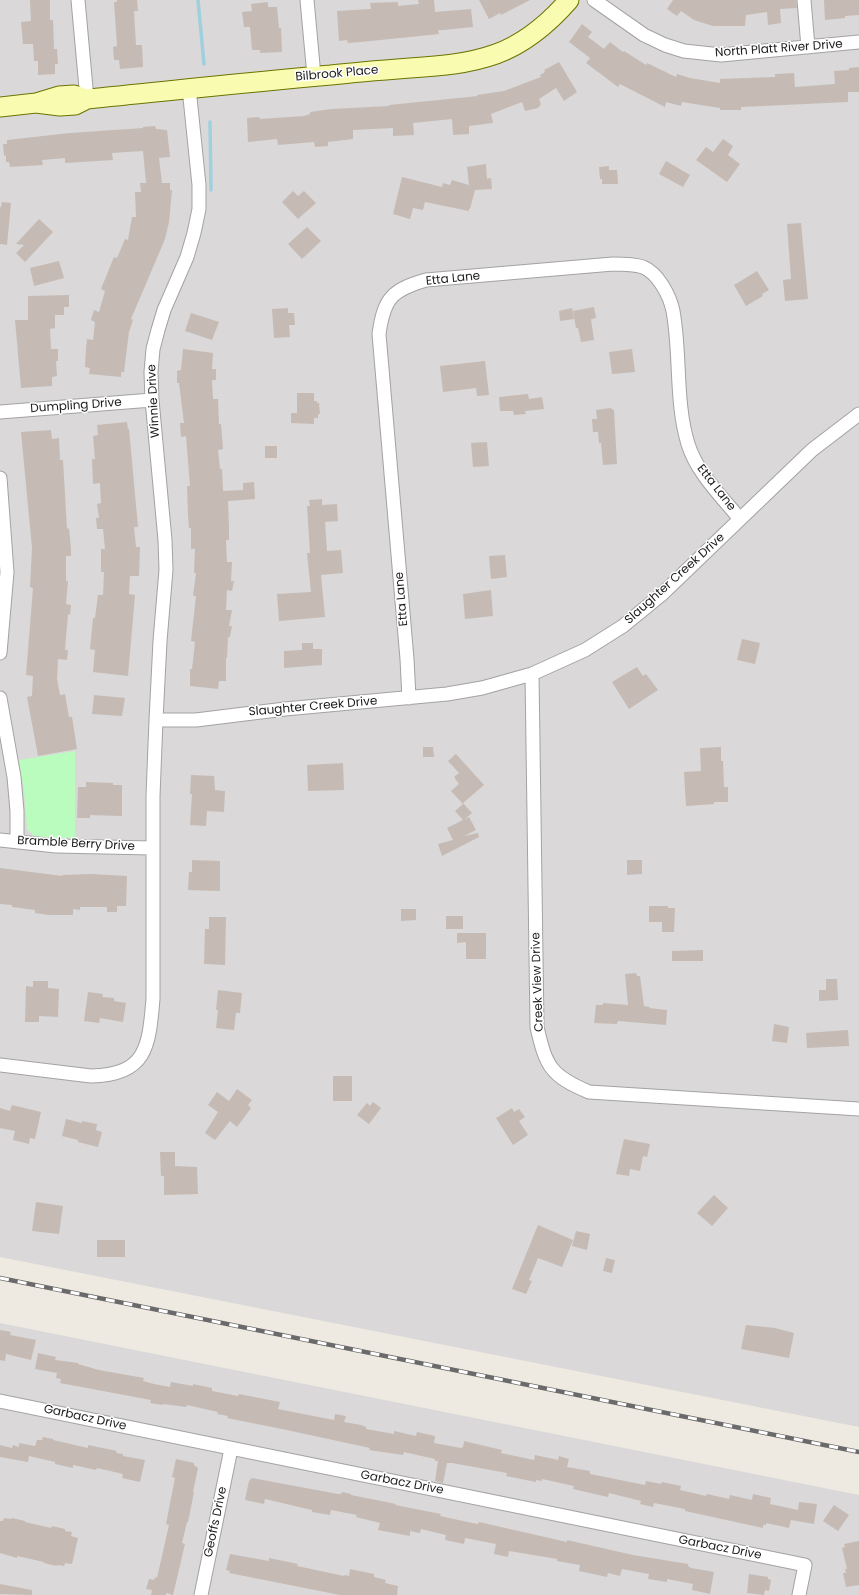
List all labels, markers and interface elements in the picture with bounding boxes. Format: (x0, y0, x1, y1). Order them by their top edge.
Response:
street label: North Platt River Drive (715, 37, 843, 61)
street label: Bilbrook Place (295, 63, 379, 85)
street label: Etta Lane (425, 269, 481, 289)
street label: Winnie Drive (145, 364, 163, 438)
street label: Dumpling Drive (30, 396, 122, 416)
street label: Etta Lane (694, 462, 738, 514)
street label: Slaughter Creek Drive (622, 530, 728, 628)
street label: Etta Lane (392, 571, 412, 627)
street label: Slaughter Creek Drive (248, 694, 378, 720)
street label: Bramble Berry Drive (17, 834, 135, 854)
street label: Creek View Drive (529, 932, 547, 1032)
street label: Garbacz Drive (42, 1402, 128, 1434)
street label: Garbacz Drive (359, 1468, 445, 1498)
street label: Geoffs Drive (201, 1485, 231, 1559)
street label: Garbacz Drive (677, 1533, 763, 1563)

